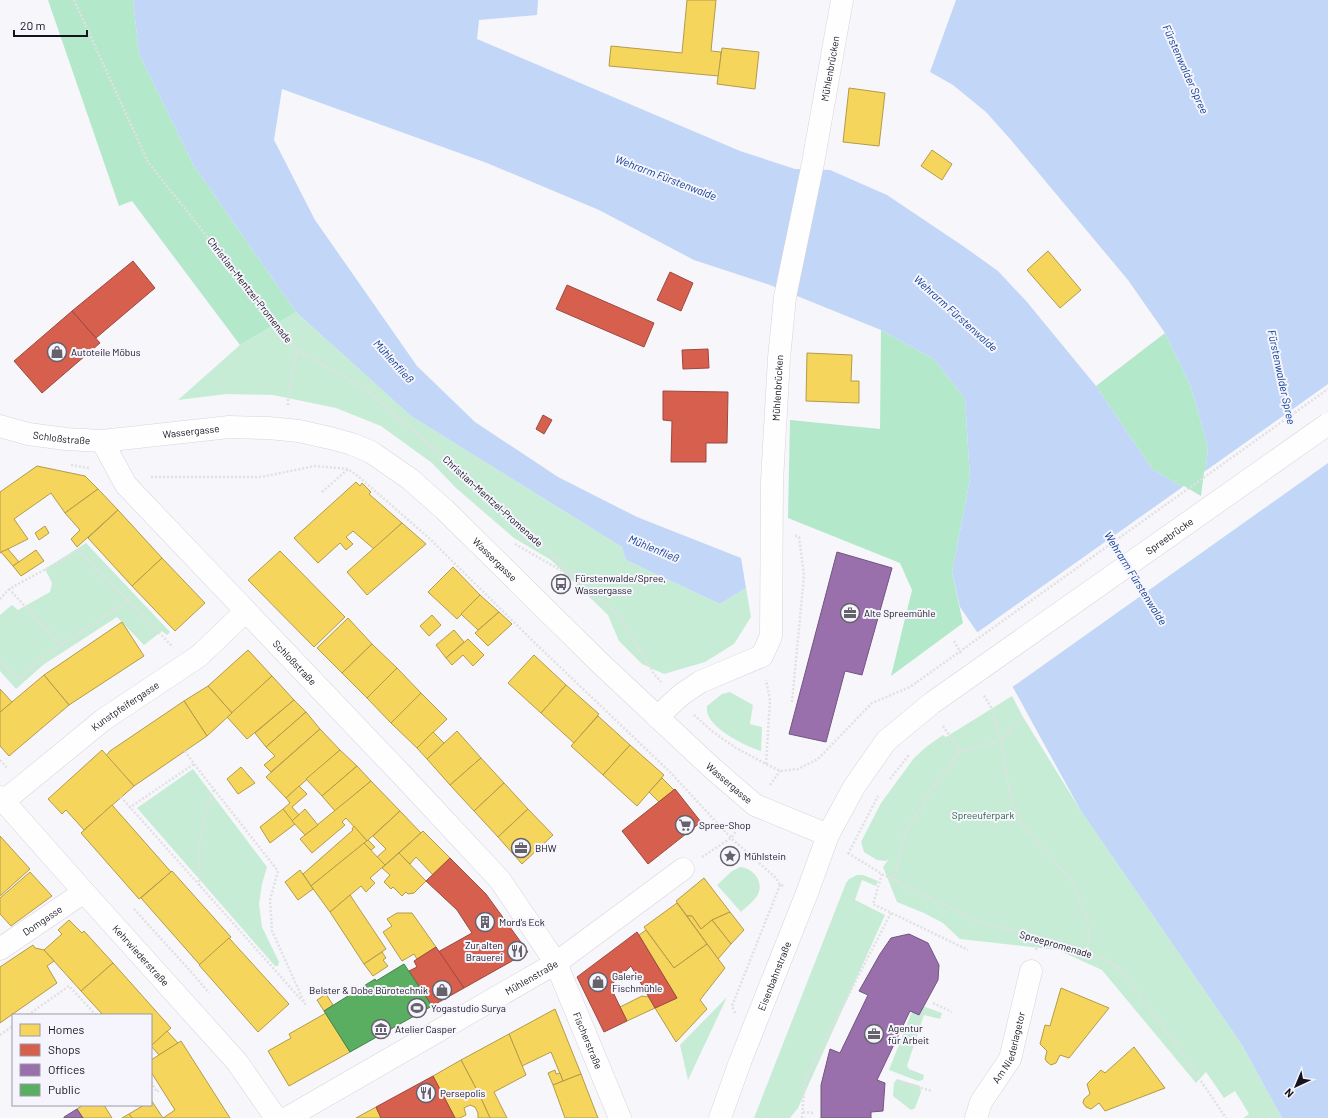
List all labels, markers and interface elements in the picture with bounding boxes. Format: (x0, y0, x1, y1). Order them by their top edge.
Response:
scale bar (14, 12, 87, 38)
text: 20 m (20, 18, 46, 32)
water label: Fürstenwalder Spree (1160, 22, 1212, 116)
street label: Mühlenbrücken (818, 35, 842, 102)
water label: Wehrarm Fürstenwalde (613, 152, 719, 202)
street label: Christian-Mentzel-Promenade (205, 235, 295, 345)
water label: Wehrarm Fürstenwalde (912, 272, 1001, 354)
water label: Fürstenwalder Spree (1266, 329, 1298, 426)
water label: Mühlenfließ (371, 337, 417, 385)
shop icon: Autoteile Möbus (46, 341, 68, 363)
place label: Autoteile Möbus (71, 346, 141, 358)
street label: Mühlenbrücken (769, 354, 785, 421)
street label: Wassergasse (162, 422, 220, 440)
street label: Schloßstraße (32, 429, 91, 446)
street label: Christian-Mentzel-Promenade (441, 453, 545, 549)
street label: Spreebrücke (1143, 515, 1195, 557)
water label: Wehrarm Fürstenwalde (1102, 529, 1170, 627)
water label: Mühlenfließ (627, 532, 681, 564)
street label: Wassergasse (470, 535, 519, 584)
place label: Fürstenwalde/Spree, Wassergasse (575, 572, 666, 596)
bus stop icon: Fürstenwalde/Spree, Wassergasse (550, 573, 572, 595)
office icon: Alte Spreemühle (839, 602, 861, 624)
place label: Alte Spreemühle (864, 607, 935, 619)
street label: Schloßstraße (271, 637, 319, 687)
street label: Kunstpfeifergasse (89, 679, 161, 733)
street label: Wassergasse (704, 760, 755, 806)
park label: Spreeuferpark (952, 809, 1014, 821)
supermarket icon: Spree-Shop (674, 814, 696, 836)
place label: Spree-Shop (699, 819, 751, 831)
office icon: BHW (510, 837, 532, 859)
place label: BHW (535, 842, 557, 854)
place icon: Mühlstein (719, 845, 741, 867)
place label: Mühlstein (744, 850, 786, 862)
street label: Domgasse (20, 903, 64, 938)
building icon: Mord's Eck (474, 911, 496, 933)
place label: Mord's Eck (499, 916, 545, 928)
street label: Kehrwiederstraße (110, 922, 172, 988)
street label: Spreepromenade (1018, 928, 1094, 960)
place label: Zur alten Brauerei (465, 939, 503, 963)
restaurant icon: Zur alten Brauerei (506, 940, 528, 962)
street label: Eisenbahnstraße (755, 940, 793, 1012)
street label: Mühlenstraße (503, 957, 560, 997)
place label: Galerie Fischmühle (612, 970, 662, 994)
shop icon: Galerie Fischmühle (587, 971, 609, 993)
shop icon: Belster & Dobe Bürotechnik (431, 979, 453, 1001)
place label: Belster & Dobe Bürotechnik (309, 984, 428, 996)
sports icon: Yogastudio Surya (406, 997, 428, 1019)
place label: Yogastudio Surya (431, 1002, 506, 1014)
street label: Fischerstraße (571, 1010, 605, 1071)
street label: Am Niederlagetor (990, 1010, 1027, 1085)
legend (12, 1014, 152, 1106)
museum icon: Atelier Casper (370, 1018, 392, 1040)
text: Homes (48, 1022, 85, 1036)
place label: Agentur für Arbeit (888, 1022, 930, 1046)
place label: Atelier Casper (395, 1023, 456, 1035)
office icon: Agentur für Arbeit (863, 1023, 885, 1045)
text: Shops (48, 1042, 81, 1056)
text: Offices (48, 1062, 85, 1076)
north arrow (1276, 1066, 1316, 1106)
text: Public (48, 1082, 80, 1096)
restaurant icon: Persepolis (415, 1082, 437, 1104)
text: N (1282, 1086, 1296, 1101)
place label: Persepolis (440, 1087, 486, 1099)

